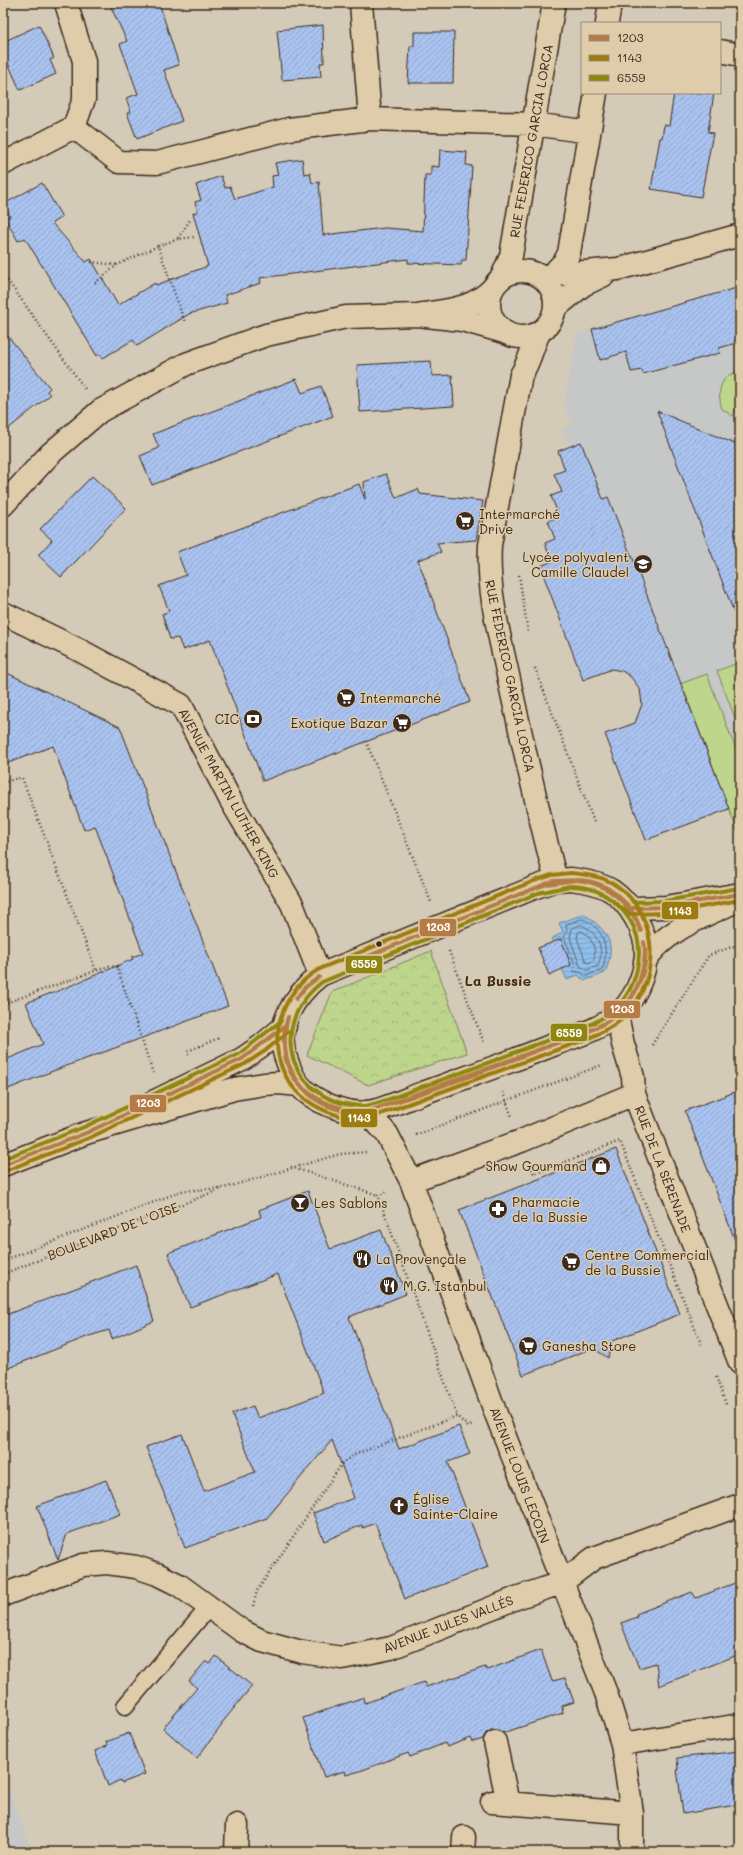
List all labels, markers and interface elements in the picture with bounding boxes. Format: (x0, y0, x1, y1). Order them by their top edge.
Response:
legend (581, 22, 721, 94)
text: 1203 (617, 29, 643, 45)
street label: RUE FEDERICO GARCIA LORCA (505, 43, 556, 239)
text: 1143 (617, 49, 642, 65)
text: 6559 (617, 69, 645, 85)
place label: Intermarché Drive (479, 505, 560, 537)
supermarket icon: Intermarché Drive (454, 510, 476, 532)
place label: Lycée polyvalent Camille Claudel (522, 548, 629, 580)
school or university icon: Lycée polyvalent Camille Claudel (632, 553, 654, 575)
street label: RUE FEDERICO GARCIA LORCA (482, 578, 539, 774)
supermarket icon: Intermarché (335, 687, 357, 709)
place label: Intermarché (360, 689, 441, 706)
street label: AVENUE MARTIN LUTHER KING (175, 705, 284, 881)
bank icon: CIC (242, 708, 264, 730)
place label: CIC (215, 710, 239, 727)
supermarket icon: Exotique Bazar (391, 712, 413, 734)
place label: Exotique Bazar (291, 714, 388, 731)
line badge: 1143 (661, 901, 699, 920)
text: 1143 (668, 903, 692, 918)
line badge: 1203 (419, 918, 457, 937)
text: 1203 (426, 919, 451, 934)
unlabelled marker (374, 939, 384, 949)
line badge: 6559 (345, 955, 383, 974)
text: 6559 (351, 956, 377, 971)
district label: La Bussie (465, 971, 531, 990)
line badge: 1203 (603, 1000, 641, 1019)
text: 1203 (610, 1001, 635, 1016)
line badge: 6559 (550, 1023, 588, 1042)
text: 6559 (556, 1025, 582, 1040)
line badge: 1203 (129, 1094, 167, 1113)
text: 1203 (136, 1095, 161, 1110)
street label: RUE DE LA SÉRENADE (631, 1103, 696, 1235)
line badge: 1143 (340, 1108, 378, 1128)
text: 1143 (347, 1110, 371, 1125)
shop icon: Show Gourmand (590, 1155, 612, 1177)
place label: Show Gourmand (486, 1157, 587, 1174)
bar icon: Les Sablons (289, 1192, 311, 1214)
place label: Pharmacie de la Bussie (512, 1193, 588, 1225)
place label: Les Sablons (314, 1194, 388, 1211)
street label: BOULEVARD DE L'OISE (45, 1198, 181, 1263)
pharmacy icon: Pharmacie de la Bussie (487, 1198, 509, 1220)
place label: Centre Commercial de la Bussie (585, 1246, 709, 1278)
restaurant icon: La Provençale (351, 1248, 373, 1270)
place label: La Provençale (376, 1250, 466, 1267)
supermarket icon: Centre Commercial de la Bussie (560, 1251, 582, 1273)
restaurant icon: M.G. Istanbul (378, 1275, 400, 1297)
place label: M.G. Istanbul (403, 1277, 487, 1294)
supermarket icon: Ganesha Store (517, 1335, 539, 1357)
place label: Ganesha Store (542, 1337, 636, 1354)
street label: AVENUE LOUIS LECOIN (487, 1404, 554, 1545)
place label: Église Sainte-Claire (413, 1490, 498, 1522)
church icon: Église Sainte-Claire (388, 1495, 410, 1517)
street label: AVENUE JULES VALLÉS (380, 1591, 515, 1656)

